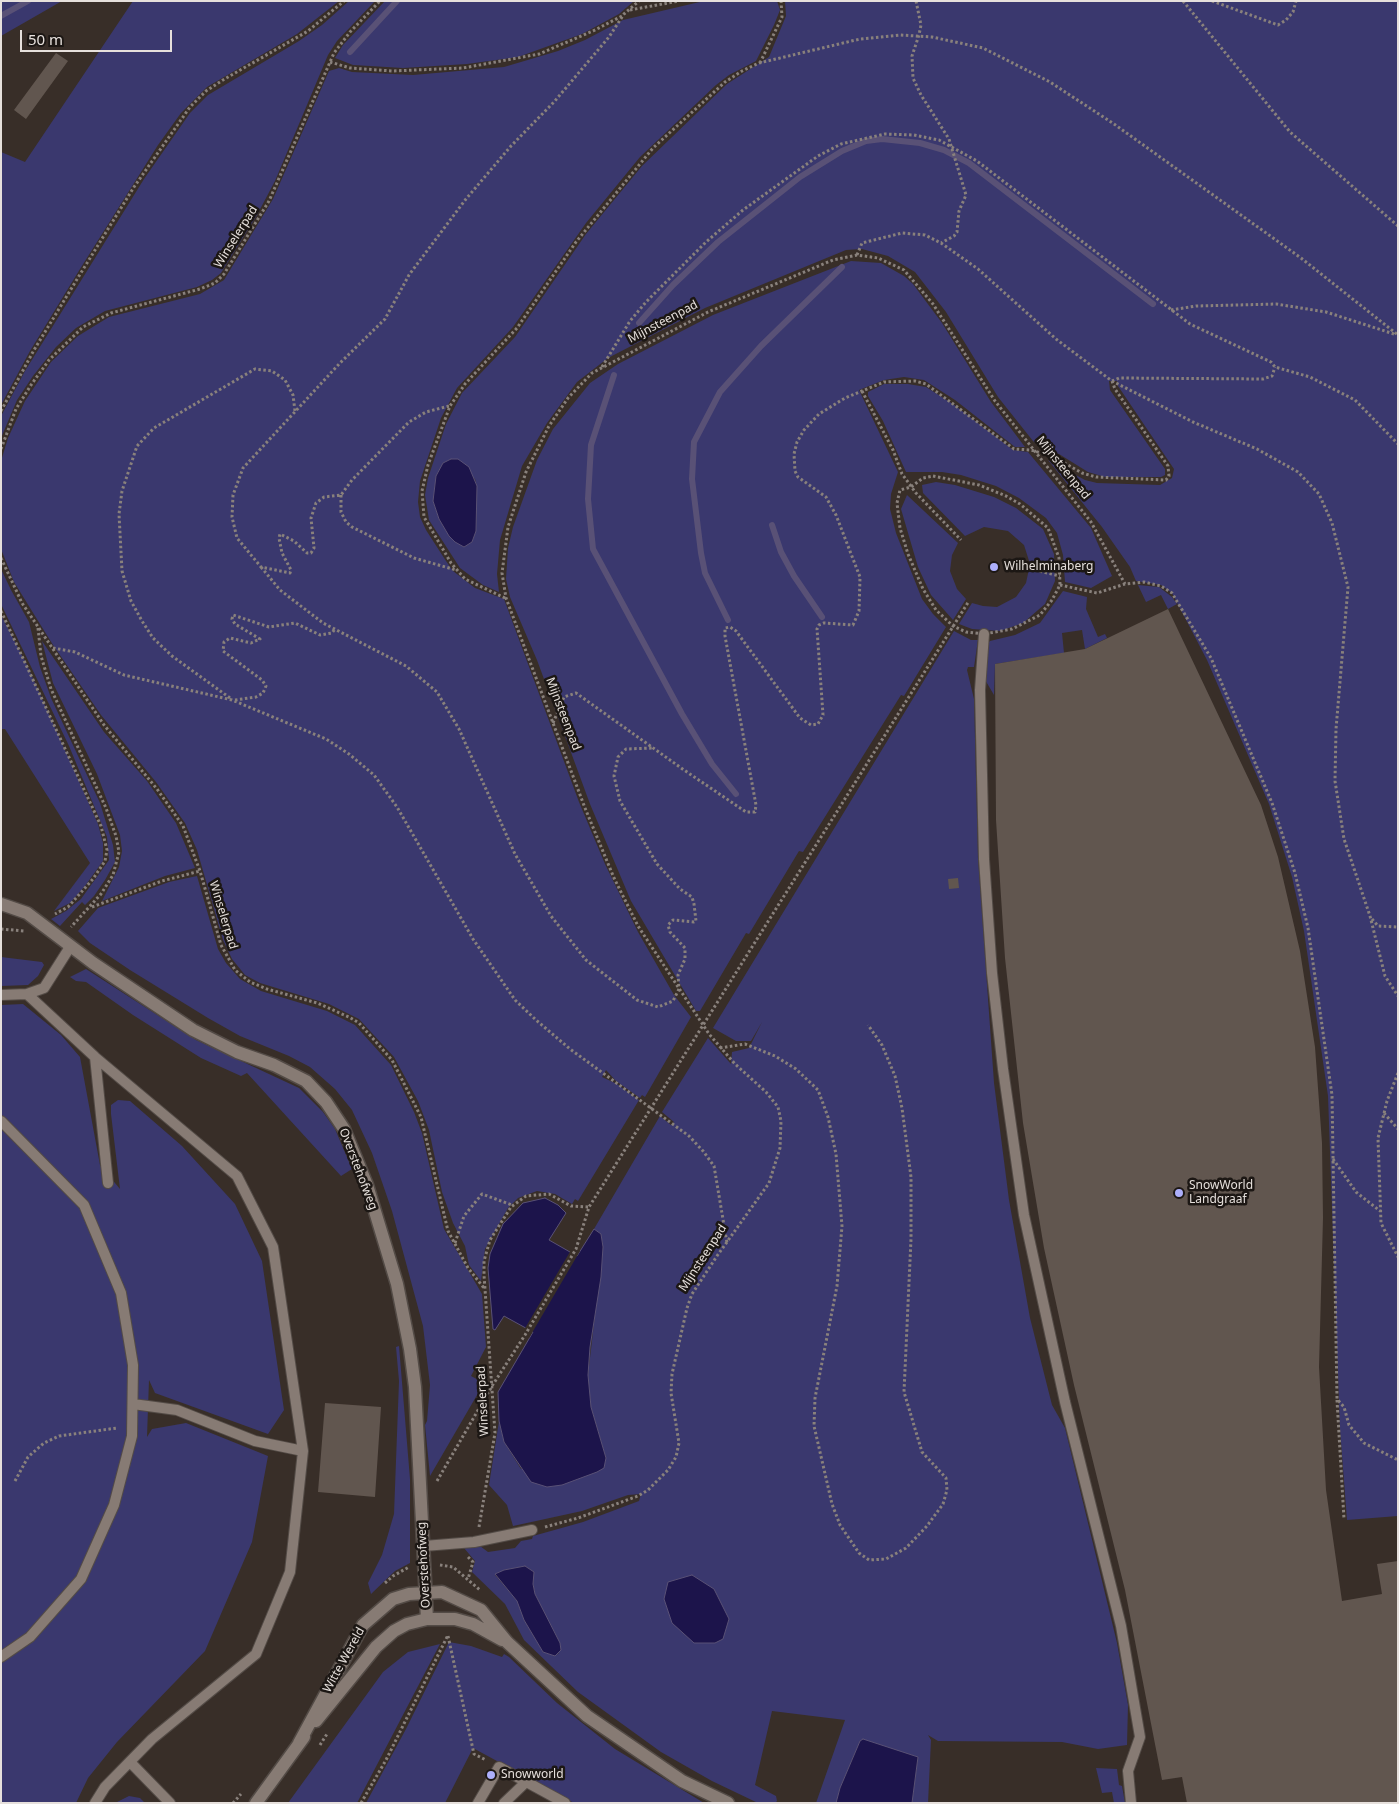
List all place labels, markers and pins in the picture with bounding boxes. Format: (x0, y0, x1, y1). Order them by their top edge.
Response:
place label: Wilhelminaberg (1004, 560, 1093, 574)
marker: Wilhelminaberg (988, 561, 1000, 573)
place label: SnowWorld Landgraaf (1189, 1179, 1253, 1207)
marker: SnowWorld Landgraaf (1173, 1187, 1185, 1199)
place label: Snowworld (501, 1768, 564, 1782)
marker: Snowworld (485, 1769, 497, 1781)

